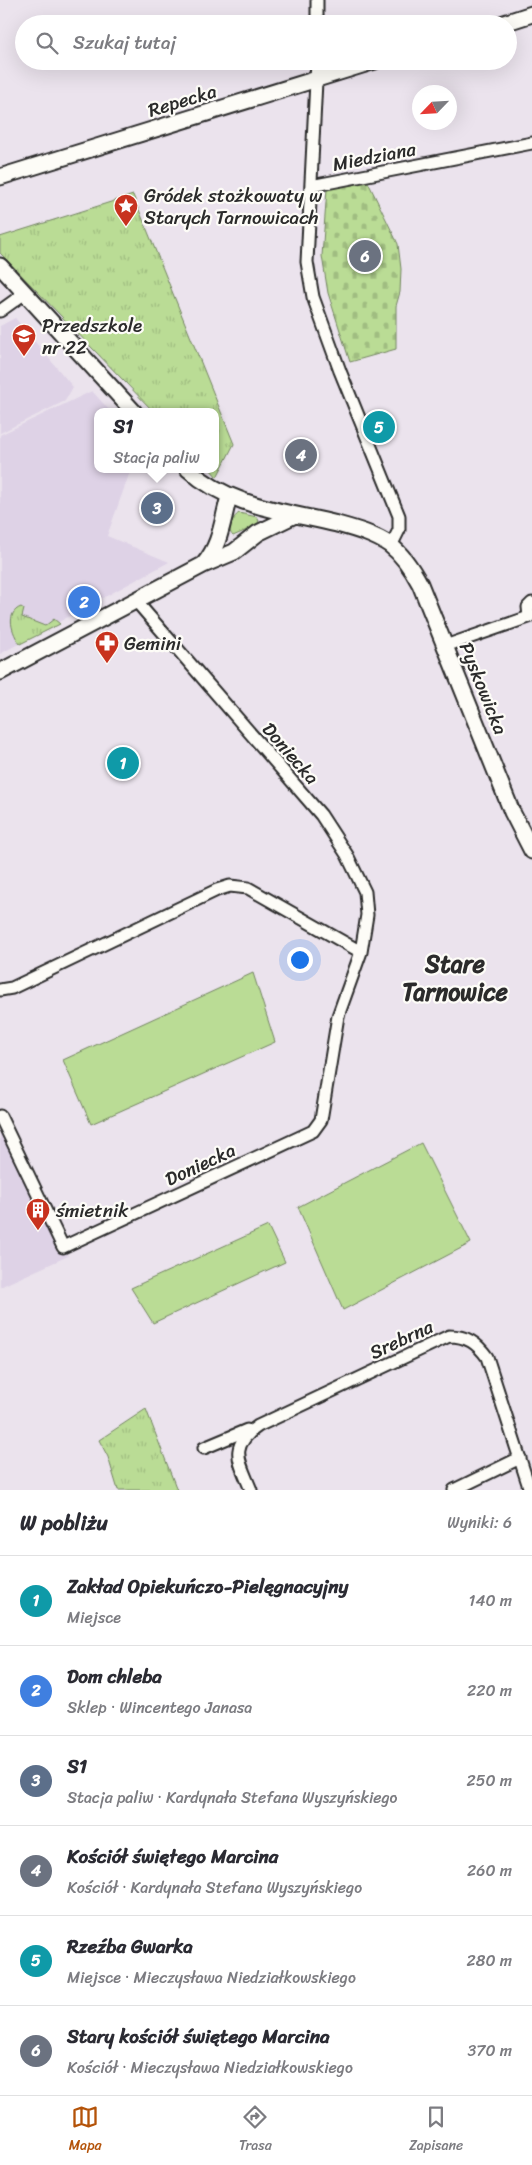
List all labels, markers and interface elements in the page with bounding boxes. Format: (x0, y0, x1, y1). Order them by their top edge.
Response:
search box (15, 15, 517, 70)
text: Szukaj tutaj (73, 26, 176, 59)
icon: search (33, 29, 61, 57)
street label: Repecka (144, 74, 221, 127)
north arrow (412, 85, 457, 130)
street label: Miedziana (330, 132, 419, 181)
place label: Gródek stożkowaty w Starych Tarnowicach (144, 179, 323, 234)
place icon: Gródek stożkowaty w Starych Tarnowicach (113, 193, 139, 227)
pin: 6 (349, 237, 381, 275)
place label: Przedszkole nr 22 (42, 309, 142, 364)
school or university icon: Przedszkole nr 22 (11, 323, 37, 357)
popup (94, 408, 219, 473)
pin: 5 (363, 408, 395, 446)
text: S1 (113, 410, 133, 443)
pin: 4 (285, 436, 317, 474)
text: Stacja paliw (113, 443, 200, 472)
pin: 3 (141, 489, 173, 527)
pin: 2 (68, 583, 100, 621)
place label: Gemini (124, 627, 182, 660)
pharmacy icon: Gemini (94, 630, 120, 664)
street label: Pyskowicka (450, 637, 517, 740)
street label: Doniecka (254, 714, 328, 793)
pin: 1 (107, 744, 139, 782)
district label: Stare Tarnowice (402, 943, 509, 1013)
your location (287, 947, 313, 973)
street label: Doniecka (159, 1134, 241, 1195)
place label: śmietnik (55, 1194, 129, 1227)
building icon: śmietnik (25, 1197, 51, 1231)
street label: Srebrna (364, 1310, 439, 1369)
text: W pobliżu (20, 1504, 108, 1542)
text: Wyniki: 6 (447, 1508, 512, 1537)
text: Zakład Opiekuńczo-Pielęgnacyjny (67, 1570, 348, 1603)
text: 1 (33, 1586, 39, 1615)
text: 140 m (469, 1586, 512, 1615)
text: Miejsce (67, 1603, 121, 1632)
text: Dom chleba (67, 1660, 162, 1693)
text: 2 (31, 1676, 41, 1705)
text: 220 m (467, 1676, 512, 1705)
text: Sklep · Wincentego Janasa (67, 1693, 252, 1722)
text: S1 (67, 1750, 87, 1783)
text: 3 (32, 1766, 40, 1795)
text: 250 m (466, 1766, 512, 1795)
text: Stacja paliw · Kardynała Stefana Wyszyńskiego (67, 1783, 398, 1812)
text: Kościół świętego Marcina (67, 1840, 278, 1873)
text: 4 (31, 1856, 41, 1885)
text: 260 m (467, 1856, 512, 1885)
text: Kościół · Kardynała Stefana Wyszyńskiego (67, 1873, 362, 1902)
text: Rzeźba Gwarka (67, 1930, 193, 1963)
text: 5 (31, 1946, 41, 1975)
text: 280 m (467, 1946, 512, 1975)
text: Miejsce · Mieczysława Niedziałkowskiego (67, 1963, 356, 1992)
text: Stary kościół świętego Marcina (67, 2020, 329, 2053)
text: 6 (31, 2036, 41, 2065)
text: 370 m (468, 2036, 512, 2065)
text: Kościół · Mieczysława Niedziałkowskiego (67, 2053, 353, 2082)
tab: Mapa (69, 2103, 102, 2158)
tab: Trasa (239, 2103, 272, 2158)
tab: Zapisane (409, 2103, 463, 2158)

